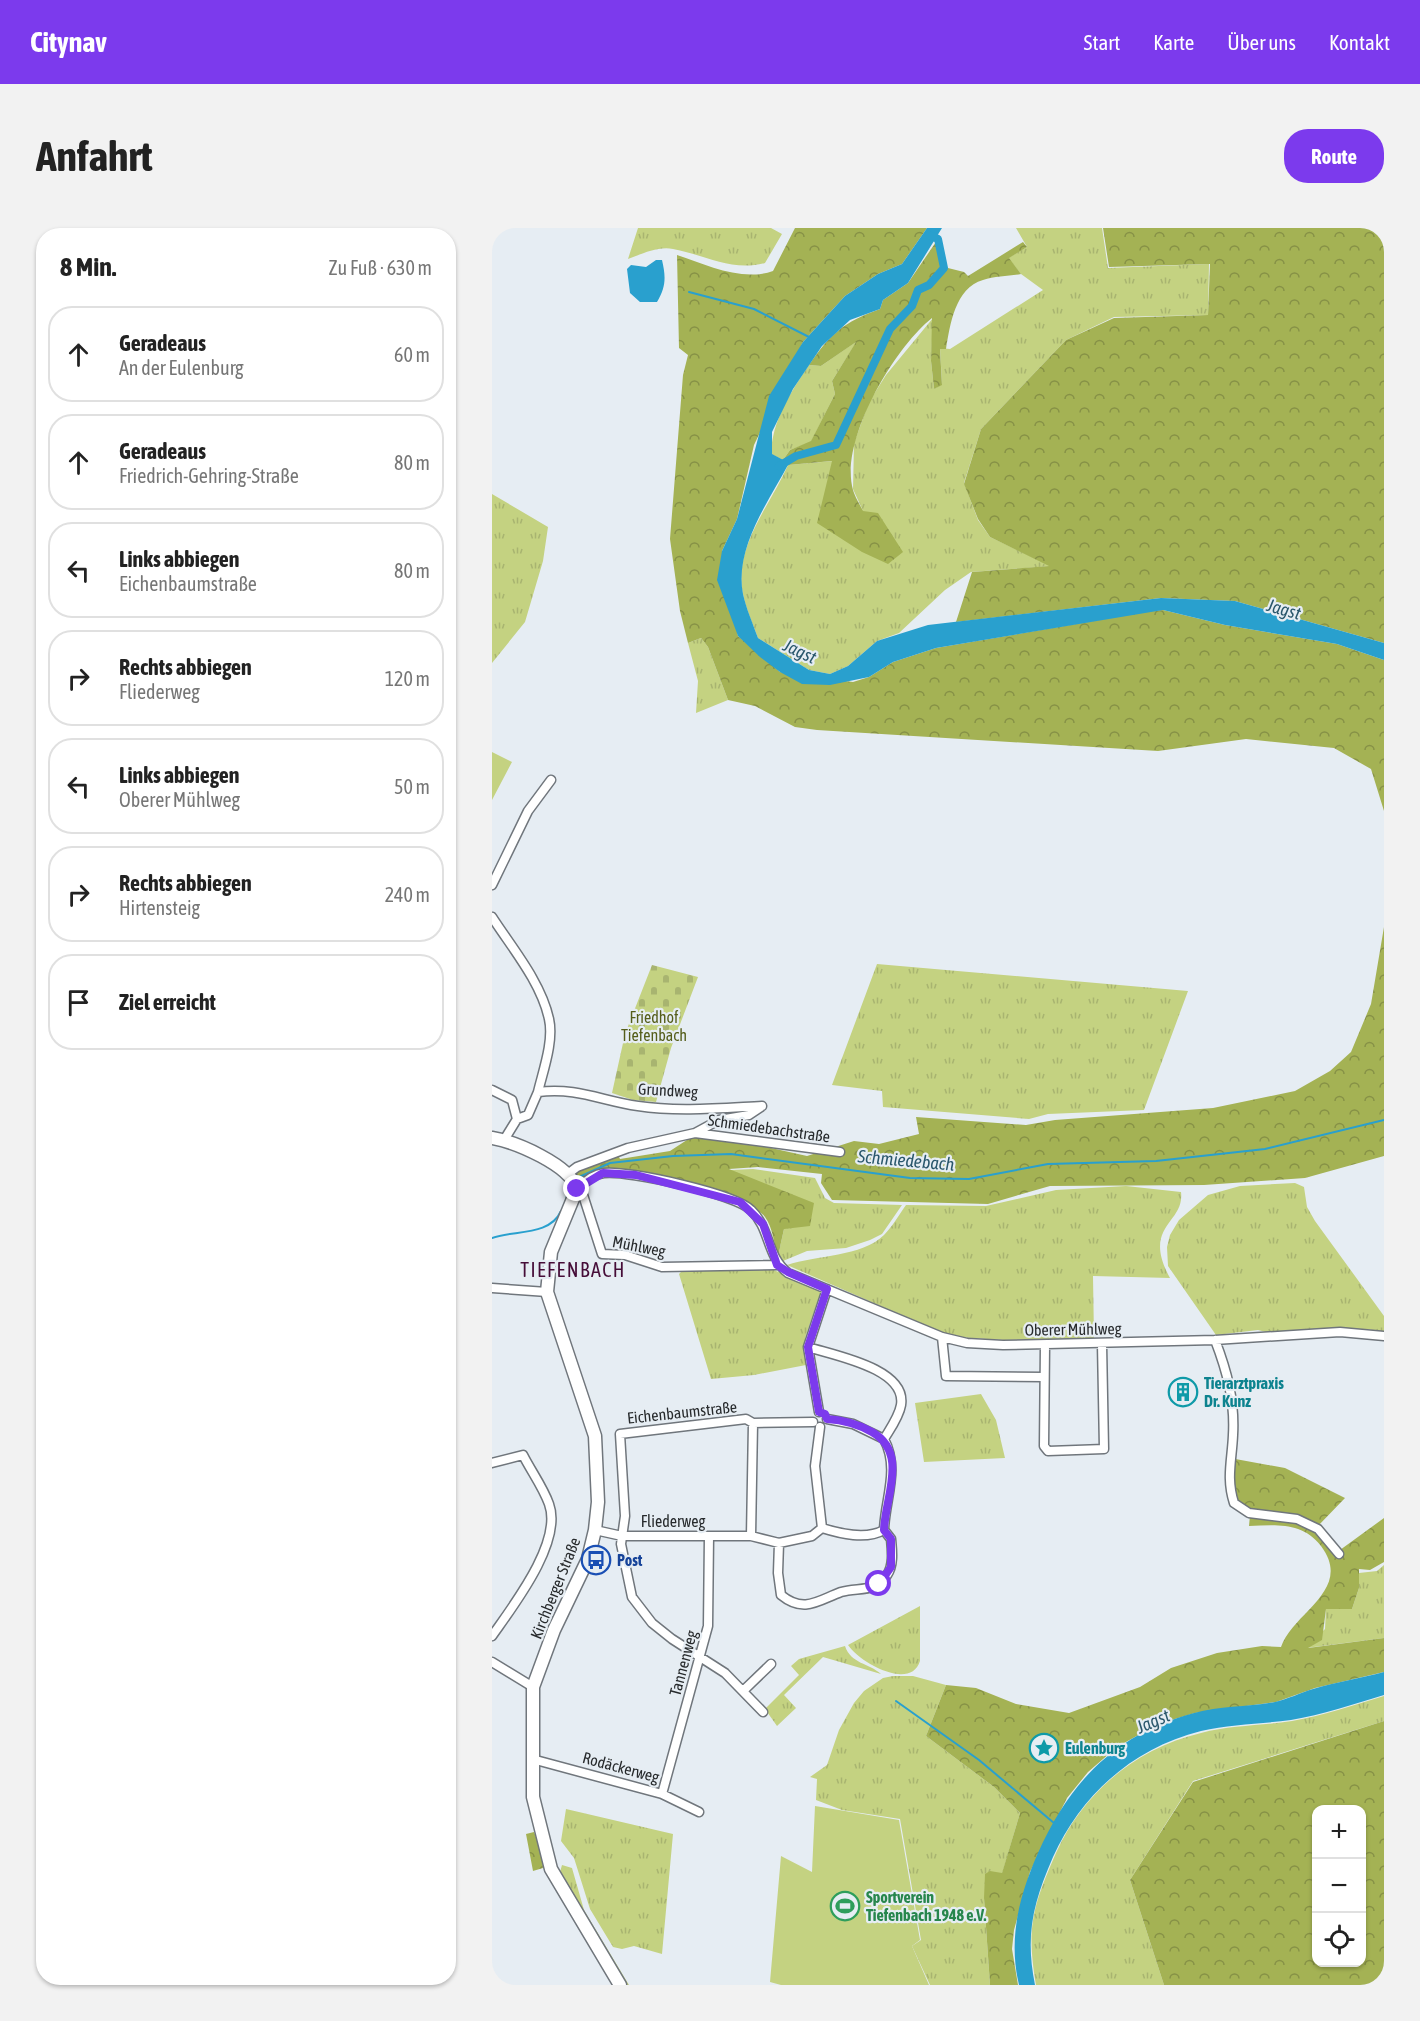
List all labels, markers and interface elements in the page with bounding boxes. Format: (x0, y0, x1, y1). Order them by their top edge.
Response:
text: Citynav (30, 26, 107, 58)
text: Start (1084, 30, 1120, 54)
text: Karte (1153, 30, 1194, 54)
text: Über uns (1227, 30, 1296, 54)
text: Kontakt (1329, 30, 1390, 54)
button: Route (1284, 129, 1384, 183)
text: Anfahrt (36, 132, 153, 180)
text: 8 Min. (60, 252, 116, 282)
text: Zu Fuß · 630 m (329, 256, 432, 279)
text: Geradeaus (119, 330, 206, 356)
icon: ahead (62, 338, 95, 371)
text: 60 m (394, 343, 430, 366)
text: An der Eulenburg (119, 356, 244, 379)
text: Geradeaus (119, 438, 206, 464)
icon: ahead (62, 446, 95, 479)
text: 80 m (394, 451, 430, 474)
text: Friedrich-Gehring-Straße (119, 464, 299, 487)
text: Links abbiegen (119, 546, 240, 572)
icon: left (62, 554, 95, 587)
text: 80 m (394, 559, 430, 582)
text: Eichenbaumstraße (119, 572, 257, 595)
water label: Jagst (1264, 594, 1304, 624)
water label: Jagst (779, 634, 821, 668)
text: Rechts abbiegen (119, 654, 252, 680)
icon: right (62, 662, 95, 695)
text: 120 m (385, 667, 430, 690)
text: Fliederweg (119, 680, 200, 703)
text: Links abbiegen (119, 762, 240, 788)
icon: left (62, 770, 95, 803)
text: 50 m (394, 775, 430, 798)
text: Oberer Mühlweg (119, 788, 240, 811)
text: Rechts abbiegen (119, 870, 252, 896)
icon: right (62, 878, 95, 911)
text: 240 m (385, 883, 430, 906)
text: Hirtensteig (119, 896, 200, 919)
icon: arrive (62, 986, 95, 1019)
text: Ziel erreicht (119, 989, 216, 1015)
park label: Friedhof Tiefenbach (621, 1008, 687, 1044)
street label: Grundweg (638, 1079, 698, 1102)
street label: Schmiedebachstraße (707, 1111, 831, 1145)
water label: Schmiedebach (856, 1145, 955, 1175)
route end (563, 1175, 589, 1201)
street label: Mühlweg (611, 1232, 667, 1261)
district label: TIEFENBACH (520, 1258, 626, 1281)
street label: Oberer Mühlweg (1024, 1319, 1122, 1340)
place label: Tierarztpraxis Dr. Kunz (1204, 1374, 1284, 1410)
building icon: Tierarztpraxis Dr. Kunz (1167, 1376, 1199, 1408)
street label: Eichenbaumstraße (626, 1397, 738, 1427)
street label: Fliederweg (641, 1512, 705, 1531)
street label: Kirchberger Straße (526, 1535, 584, 1642)
bus stop icon: Post (580, 1544, 612, 1576)
place label: Post (617, 1551, 643, 1569)
route start (865, 1570, 891, 1596)
street label: Tannenweg (666, 1628, 701, 1698)
water label: Jagst (1132, 1704, 1174, 1738)
place icon: Eulenburg (1028, 1732, 1060, 1764)
place label: Eulenburg (1065, 1739, 1125, 1757)
street label: Rodäckerweg (580, 1748, 661, 1787)
map controls (1312, 1805, 1366, 1967)
button: + (1312, 1805, 1366, 1859)
button: − (1312, 1859, 1366, 1913)
place label: Sportverein Tiefenbach 1948 e.V. (866, 1888, 987, 1924)
sports icon: Sportverein Tiefenbach 1948 e.V. (829, 1890, 861, 1922)
button: locate (1312, 1913, 1366, 1967)

